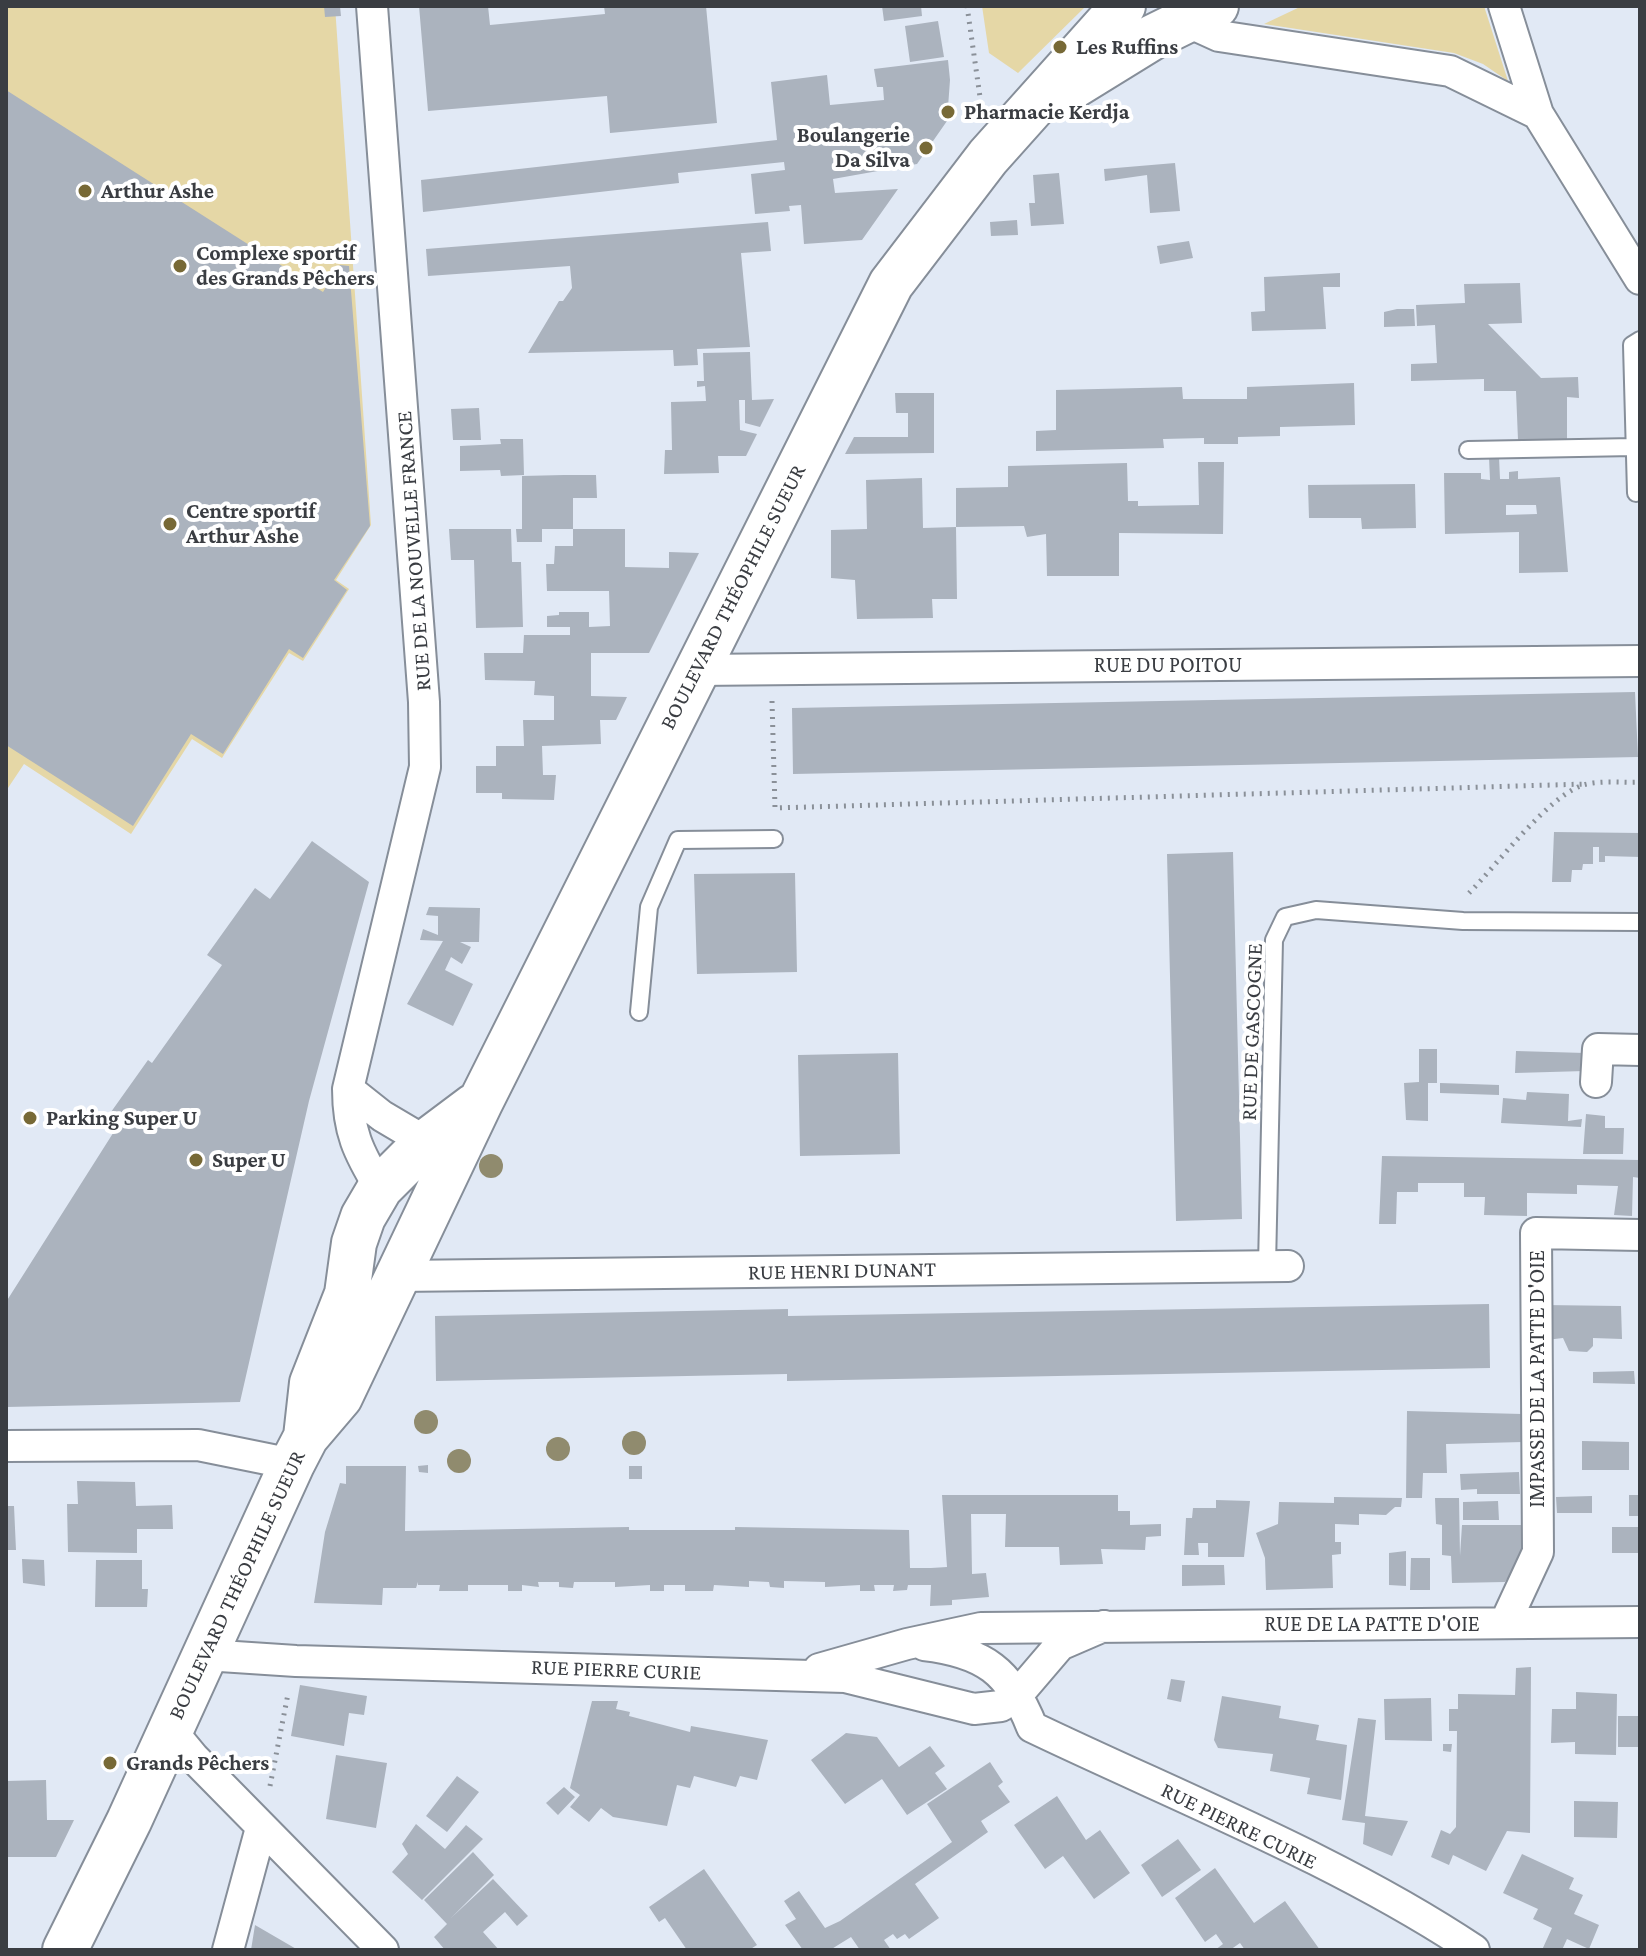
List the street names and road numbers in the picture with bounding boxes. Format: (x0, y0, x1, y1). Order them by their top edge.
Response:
street label: RUE DE LA NOUVELLE FRANCE (391, 410, 437, 692)
street label: BOULEVARD THÉOPHILE SUEUR (655, 460, 811, 734)
street label: RUE DU POITOU (1094, 652, 1242, 678)
street label: RUE DE GASCOGNE (1236, 943, 1268, 1121)
street label: IMPASSE DE LA PATTE D'OIE (1524, 1250, 1550, 1508)
street label: RUE HENRI DUNANT (748, 1256, 936, 1286)
street label: BOULEVARD THÉOPHILE SUEUR (163, 1446, 311, 1724)
street label: RUE DE LA PATTE D'OIE (1264, 1611, 1480, 1637)
street label: RUE PIERRE CURIE (530, 1654, 702, 1686)
street label: RUE PIERRE CURIE (1157, 1777, 1321, 1875)

